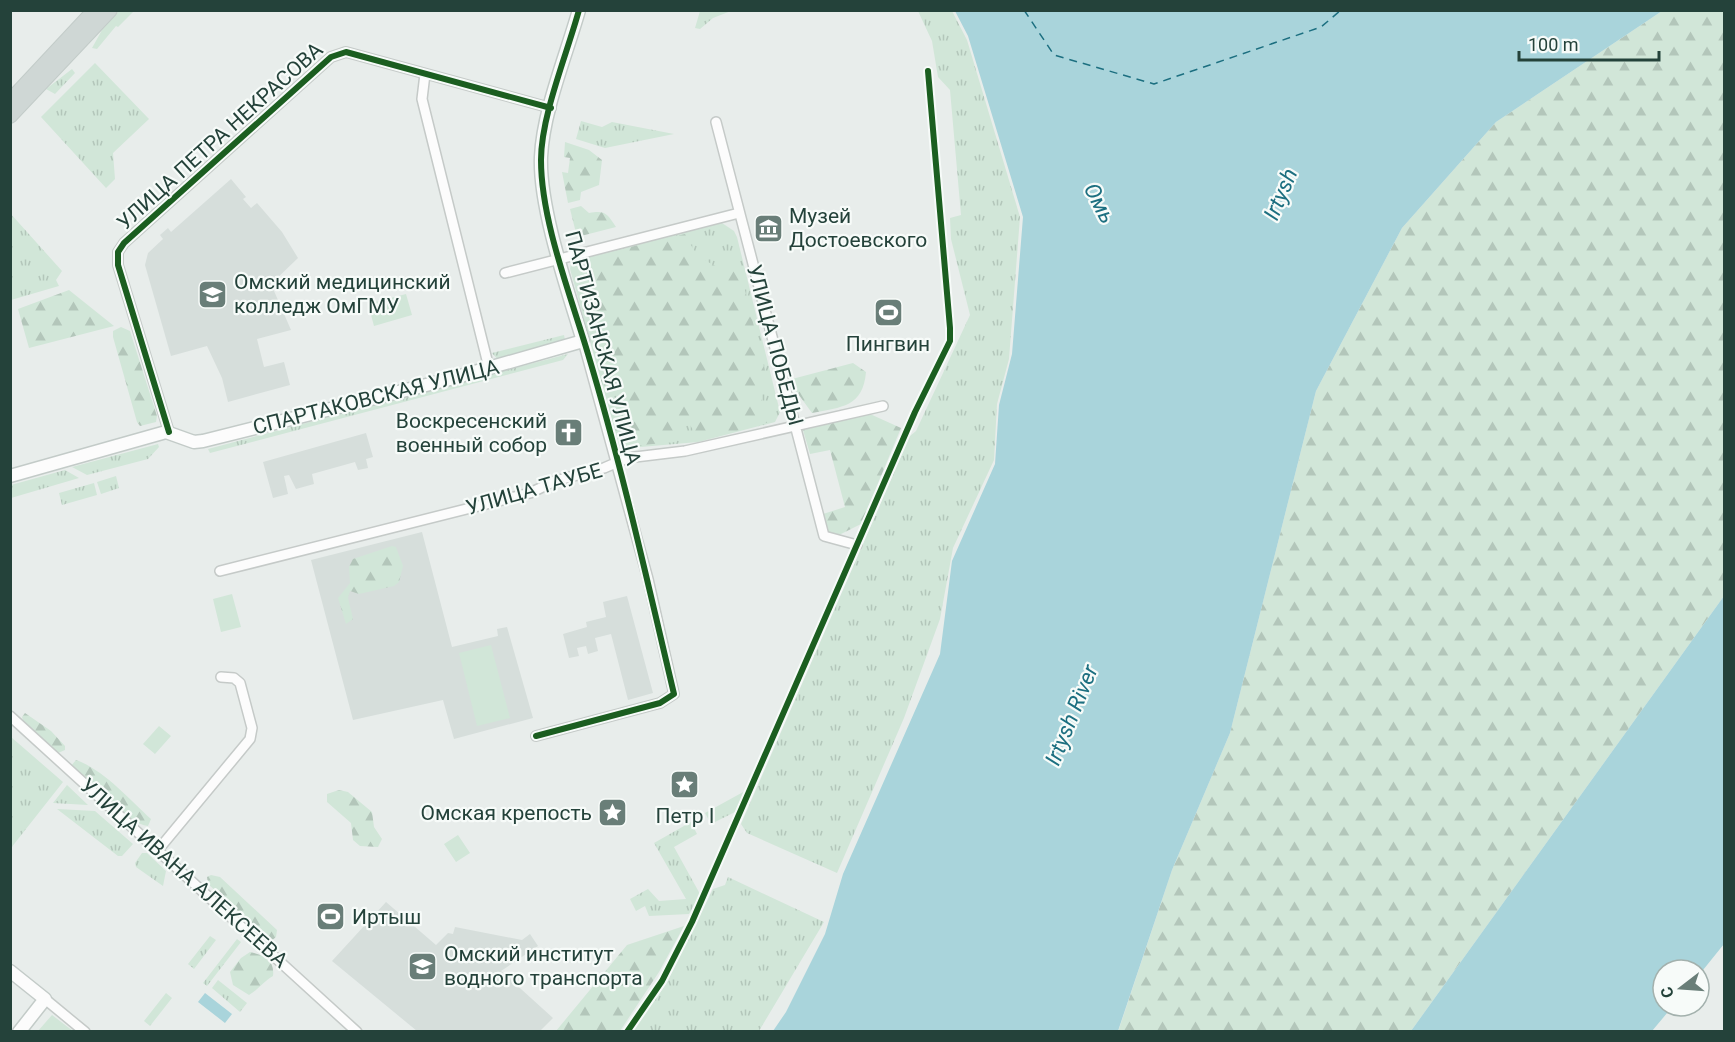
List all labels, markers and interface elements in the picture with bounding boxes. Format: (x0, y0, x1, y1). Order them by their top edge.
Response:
scale bar (1519, 24, 1658, 62)
text: 100 m (1528, 34, 1579, 55)
street label: УЛИЦА ПЕТРА НЕКРАСОВА (112, 37, 328, 235)
water label: Irtysh (1259, 165, 1302, 224)
water label: Омь (1079, 179, 1120, 228)
place label: Музей Достоевского (789, 204, 927, 252)
museum icon: Музей Достоевского (752, 212, 784, 244)
street label: ПАРТИЗАНСКАЯ УЛИЦА (560, 228, 646, 468)
street label: УЛИЦА ПОБЕДЫ (742, 262, 808, 428)
place label: Омский медицинский колледж ОмГМУ (234, 270, 451, 318)
school or university icon: Омский медицинский колледж ОмГМУ (197, 278, 229, 310)
sports icon: Пингвин (872, 297, 904, 329)
place label: Пингвин (846, 332, 930, 356)
street label: СПАРТАКОВСКАЯ УЛИЦА (250, 355, 502, 439)
place label: Воскресенский военный собор (396, 409, 547, 457)
church icon: Воскресенский военный собор (552, 417, 584, 449)
street label: УЛИЦА ТАУБЕ (463, 458, 605, 520)
water label: Irtysh River (1040, 661, 1103, 769)
place icon: Петр I (669, 769, 701, 801)
street label: УЛИЦА ИВАНА АЛЕКСЕЕВА (75, 773, 293, 973)
place icon: Омская крепость (597, 797, 629, 829)
place label: Омская крепость (421, 801, 592, 825)
place label: Петр I (656, 804, 714, 828)
sports icon: Иртыш (315, 901, 347, 933)
place label: Иртыш (352, 905, 421, 929)
place label: Омский институт водного транспорта (444, 942, 643, 990)
school or university icon: Омский институт водного транспорта (407, 950, 439, 982)
north arrow (1651, 958, 1711, 1018)
text: С (1657, 984, 1678, 1000)

